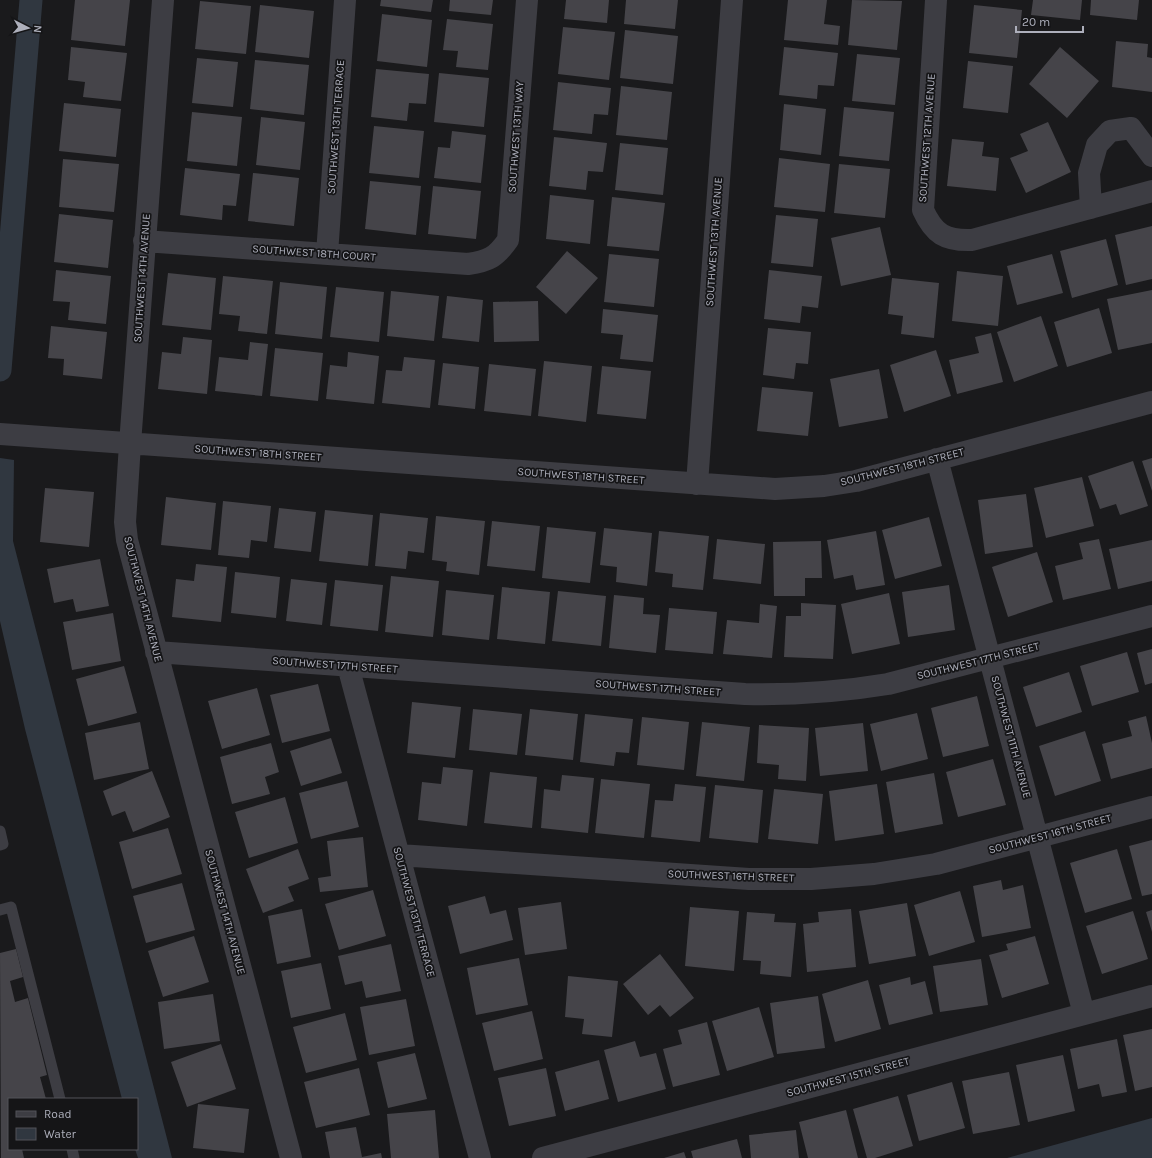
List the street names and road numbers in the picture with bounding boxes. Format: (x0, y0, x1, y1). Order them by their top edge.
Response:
street label: SOUTHWEST 13TH TERRACE (325, 59, 347, 195)
street label: SOUTHWEST 12TH AVENUE (916, 73, 938, 203)
street label: SOUTHWEST 13TH WAY (506, 81, 526, 193)
street label: SOUTHWEST 13TH AVENUE (703, 177, 725, 307)
street label: SOUTHWEST 14TH AVENUE (131, 213, 153, 343)
street label: SOUTHWEST 18TH COURT (252, 242, 377, 264)
street label: SOUTHWEST 18TH STREET (194, 442, 322, 464)
street label: SOUTHWEST 18TH STREET (839, 445, 966, 489)
street label: SOUTHWEST 18TH STREET (517, 465, 645, 487)
street label: SOUTHWEST 14TH AVENUE (121, 535, 165, 663)
street label: SOUTHWEST 17TH STREET (915, 639, 1041, 683)
street label: SOUTHWEST 17TH STREET (272, 654, 399, 676)
street label: SOUTHWEST 11TH AVENUE (988, 674, 1034, 800)
street label: SOUTHWEST 17TH STREET (595, 677, 722, 699)
street label: SOUTHWEST 16TH STREET (987, 811, 1113, 857)
street label: SOUTHWEST 13TH TERRACE (390, 845, 438, 979)
street label: SOUTHWEST 14TH AVENUE (202, 848, 248, 976)
street label: SOUTHWEST 16TH STREET (667, 867, 795, 885)
street label: SOUTHWEST 15TH STREET (785, 1054, 911, 1100)

